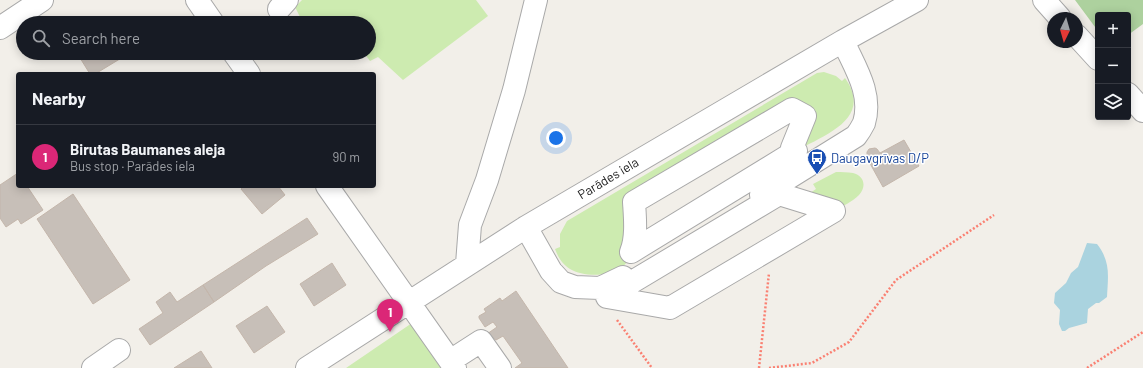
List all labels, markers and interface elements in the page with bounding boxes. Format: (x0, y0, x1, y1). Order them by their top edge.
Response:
north arrow (1047, 12, 1083, 48)
map controls (1095, 12, 1131, 120)
button: + (1095, 12, 1131, 48)
search box (16, 16, 376, 60)
icon: search (30, 27, 52, 49)
text: Search here (62, 29, 140, 47)
button: − (1095, 48, 1131, 84)
button: layers (1095, 84, 1131, 120)
text: Nearby (32, 88, 86, 108)
your location (546, 128, 566, 148)
text: Birutas Baumanes aleja (70, 140, 225, 158)
bus stop icon: Daugavgrīvas D/P (806, 147, 828, 175)
text: 1 (43, 149, 47, 165)
text: 90 m (333, 149, 360, 165)
place label: Daugavgrīvas D/P (831, 150, 929, 166)
street label: Parādes iela (575, 154, 641, 202)
text: Bus stop · Parādes iela (70, 158, 195, 174)
pin: 1 (377, 299, 403, 332)

